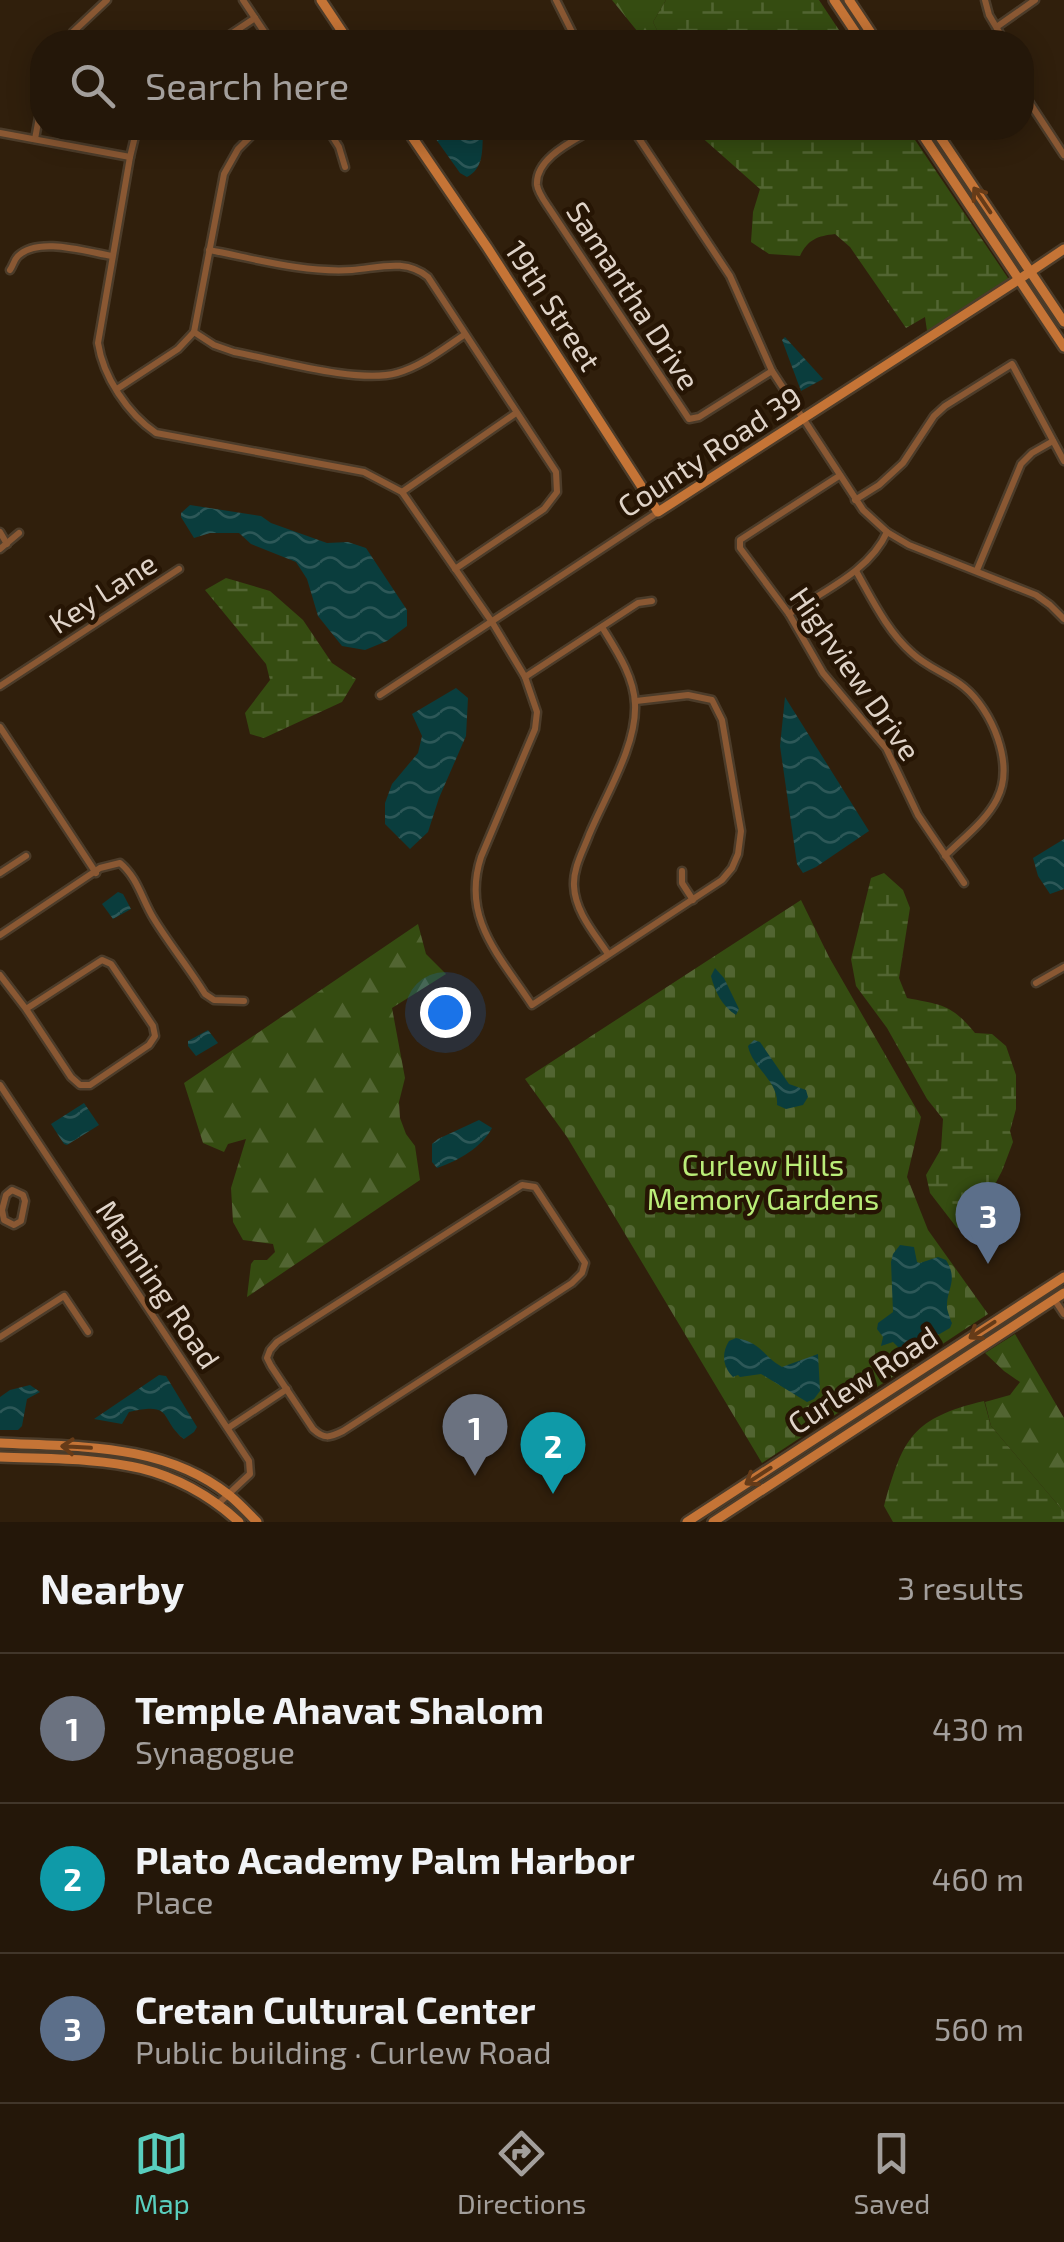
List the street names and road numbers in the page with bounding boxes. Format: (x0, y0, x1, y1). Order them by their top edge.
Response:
street label: Samantha Drive (560, 194, 708, 396)
street label: 19th Street (499, 233, 609, 377)
street label: County Road 39 (610, 378, 808, 524)
street label: Key Lane (42, 544, 162, 640)
street label: Highview Drive (783, 579, 929, 767)
street label: Manning Road (90, 1193, 228, 1375)
street label: Curlew Road (780, 1317, 944, 1441)

